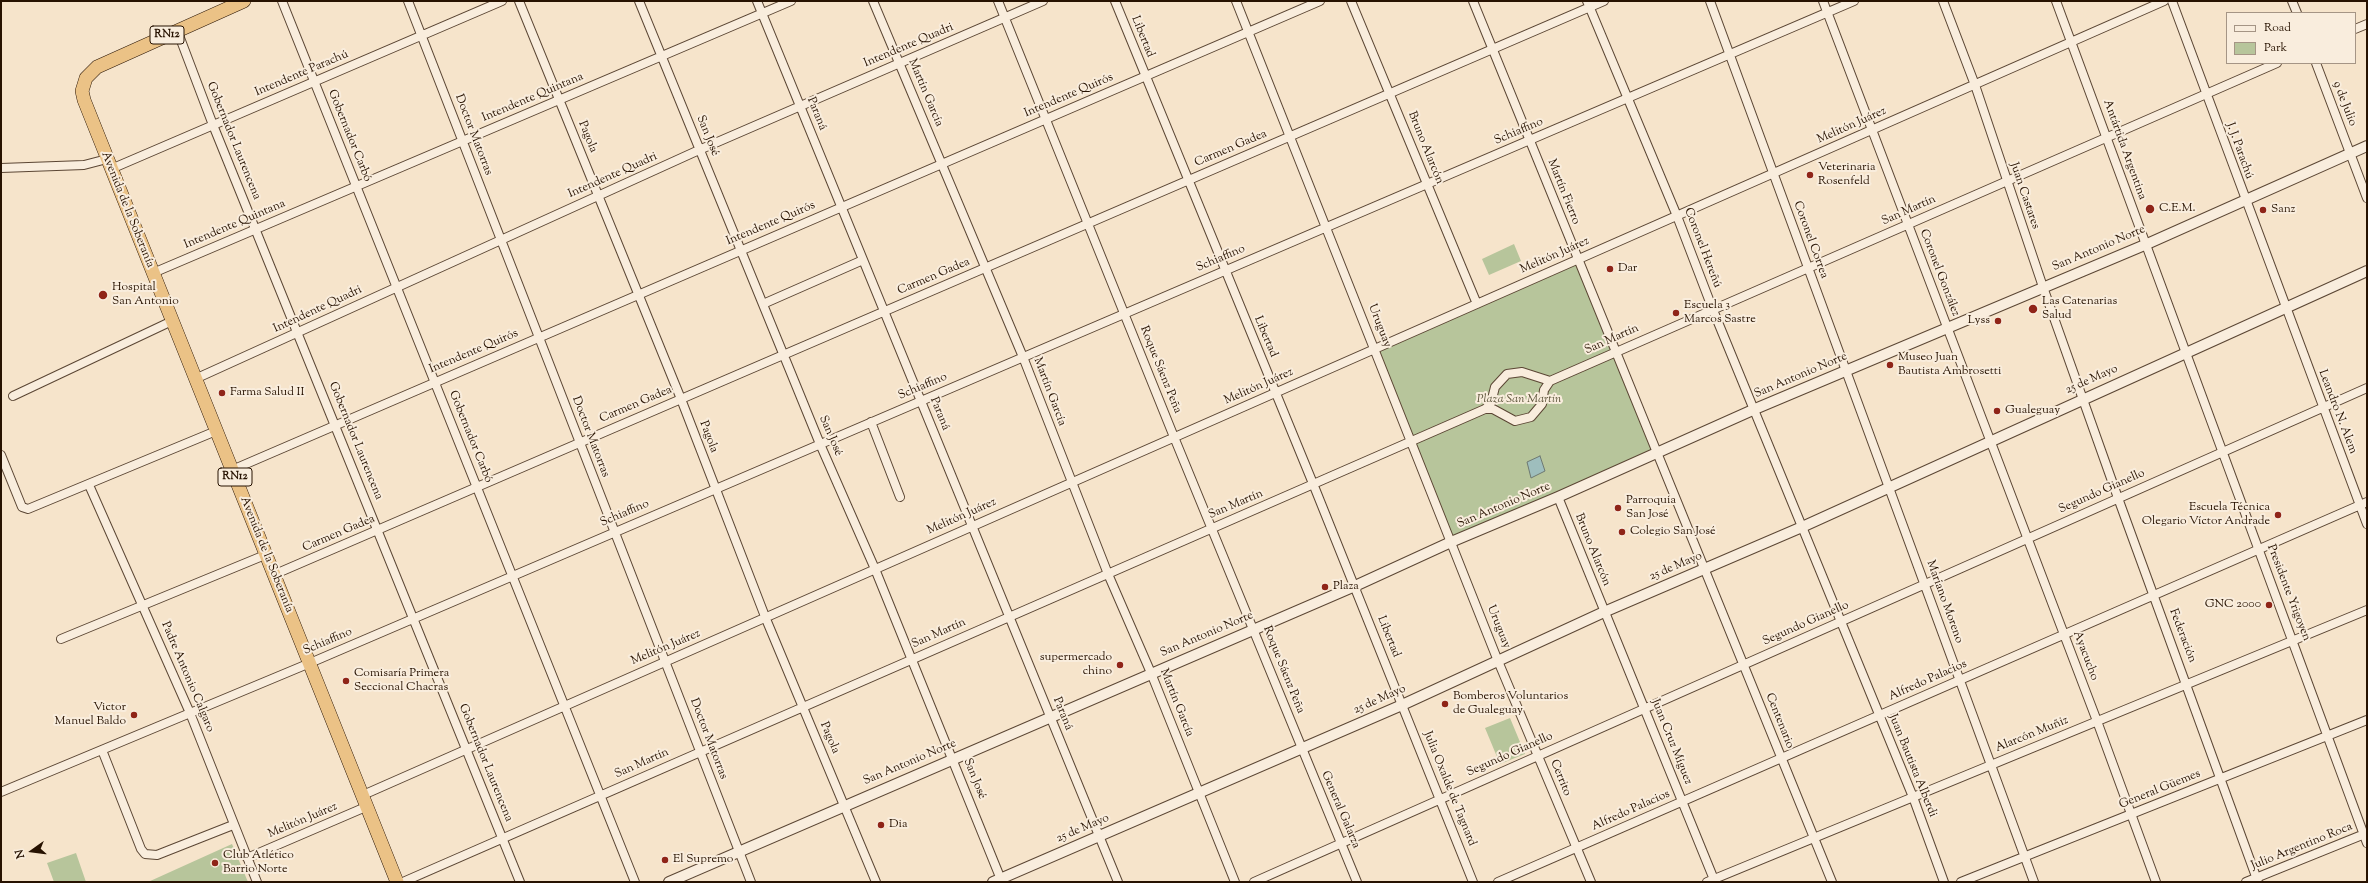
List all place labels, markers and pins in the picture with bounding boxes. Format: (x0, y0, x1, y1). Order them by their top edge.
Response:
place label: Veterinaria Rosenfeld (1818, 161, 1876, 189)
marker: Veterinaria Rosenfeld (1805, 170, 1815, 180)
place label: C.E.M. (2159, 202, 2196, 216)
marker: C.E.M. (2144, 203, 2156, 215)
place label: Sanz (2271, 203, 2295, 217)
marker: Sanz (2258, 205, 2268, 215)
place label: Dar (1618, 262, 1637, 276)
marker: Dar (1605, 264, 1615, 274)
place label: Hospital San Antonio (112, 281, 179, 309)
marker: Hospital San Antonio (97, 289, 109, 301)
place label: Las Catenarias Salud (2042, 295, 2117, 323)
place label: Escuela 3 Marcos Sastre (1684, 299, 1756, 327)
marker: Las Catenarias Salud (2027, 303, 2039, 315)
marker: Escuela 3 Marcos Sastre (1671, 308, 1681, 318)
place label: Lyss (1968, 314, 1990, 328)
marker: Lyss (1993, 316, 2003, 326)
place label: Museo Juan Bautista Ambrosetti (1898, 351, 2001, 379)
marker: Museo Juan Bautista Ambrosetti (1885, 360, 1895, 370)
place label: Farma Salud II (230, 386, 304, 400)
marker: Farma Salud II (217, 388, 227, 398)
place label: Gualeguay (2005, 404, 2060, 418)
marker: Gualeguay (1992, 406, 2002, 416)
place label: Parroquia San José (1626, 494, 1676, 522)
place label: Escuela Técnica Olegario Víctor Andrade (2142, 501, 2270, 529)
marker: Parroquia San José (1613, 503, 1623, 513)
marker: Escuela Técnica Olegario Víctor Andrade (2273, 510, 2283, 520)
place label: Colegio San José (1630, 525, 1716, 539)
marker: Colegio San José (1617, 527, 1627, 537)
place label: Plaza (1333, 580, 1359, 594)
marker: Plaza (1320, 582, 1330, 592)
place label: GNC 2000 (2205, 598, 2261, 612)
marker: GNC 2000 (2264, 600, 2274, 610)
place label: supermercado chino (1040, 651, 1112, 679)
marker: supermercado chino (1115, 660, 1125, 670)
place label: Comisaría Primera Seccional Chacras (354, 667, 449, 695)
marker: Comisaría Primera Seccional Chacras (341, 676, 351, 686)
place label: Bomberos Voluntarios de Gualeguay (1453, 690, 1568, 718)
marker: Bomberos Voluntarios de Gualeguay (1440, 699, 1450, 709)
place label: Victor Manuel Baldo (55, 701, 126, 729)
marker: Victor Manuel Baldo (129, 710, 139, 720)
place label: Dia (889, 818, 907, 832)
marker: Dia (876, 820, 886, 830)
place label: Club Atlético Barrio Norte (223, 849, 294, 877)
place label: El Supremo (673, 853, 733, 867)
marker: El Supremo (660, 855, 670, 865)
marker: Club Atlético Barrio Norte (210, 858, 220, 868)

